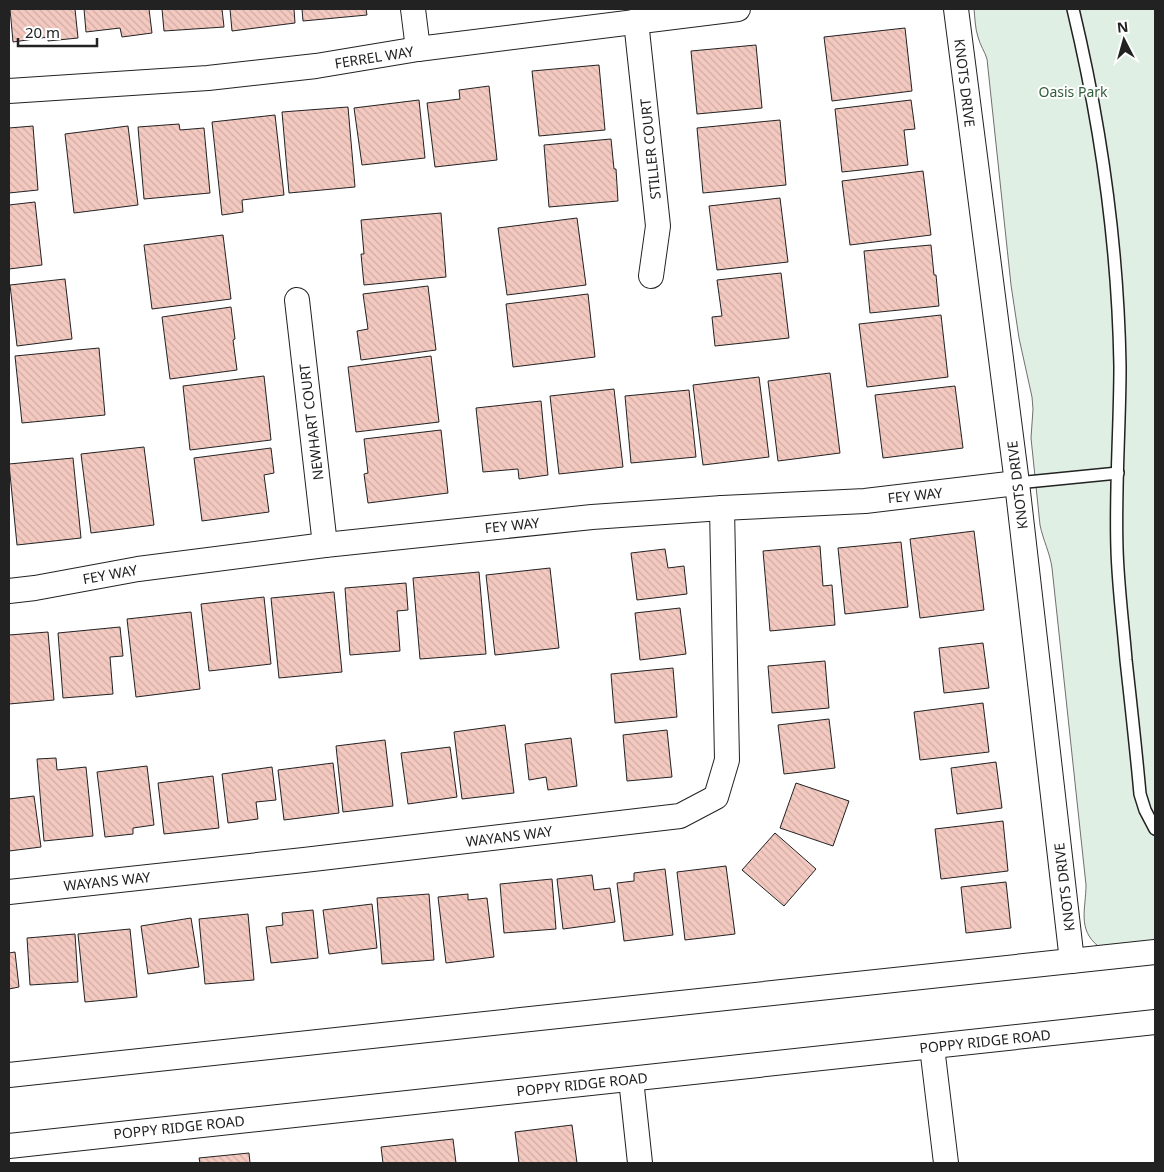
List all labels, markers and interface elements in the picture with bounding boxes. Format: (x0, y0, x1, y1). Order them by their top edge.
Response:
scale bar (18, 15, 96, 47)
north arrow (1099, 15, 1149, 65)
text: N (1116, 17, 1129, 37)
text: 20 m (25, 22, 60, 42)
street label: KNOTS DRIVE (950, 38, 980, 128)
street label: FERREL WAY (333, 41, 415, 73)
park label: Oasis Park (1038, 82, 1108, 101)
street label: STILLER COURT (635, 97, 665, 200)
street label: NEWHART COURT (294, 363, 328, 481)
street label: KNOTS DRIVE (1002, 440, 1032, 530)
street label: FEY WAY (887, 483, 943, 507)
street label: FEY WAY (484, 513, 540, 537)
street label: FEY WAY (81, 560, 139, 588)
street label: WAYANS WAY (465, 821, 553, 851)
street label: KNOTS DRIVE (1049, 842, 1079, 932)
street label: WAYANS WAY (63, 867, 151, 895)
street label: POPPY RIDGE ROAD (919, 1025, 1051, 1057)
street label: POPPY RIDGE ROAD (516, 1068, 648, 1100)
street label: POPPY RIDGE ROAD (113, 1111, 245, 1143)

